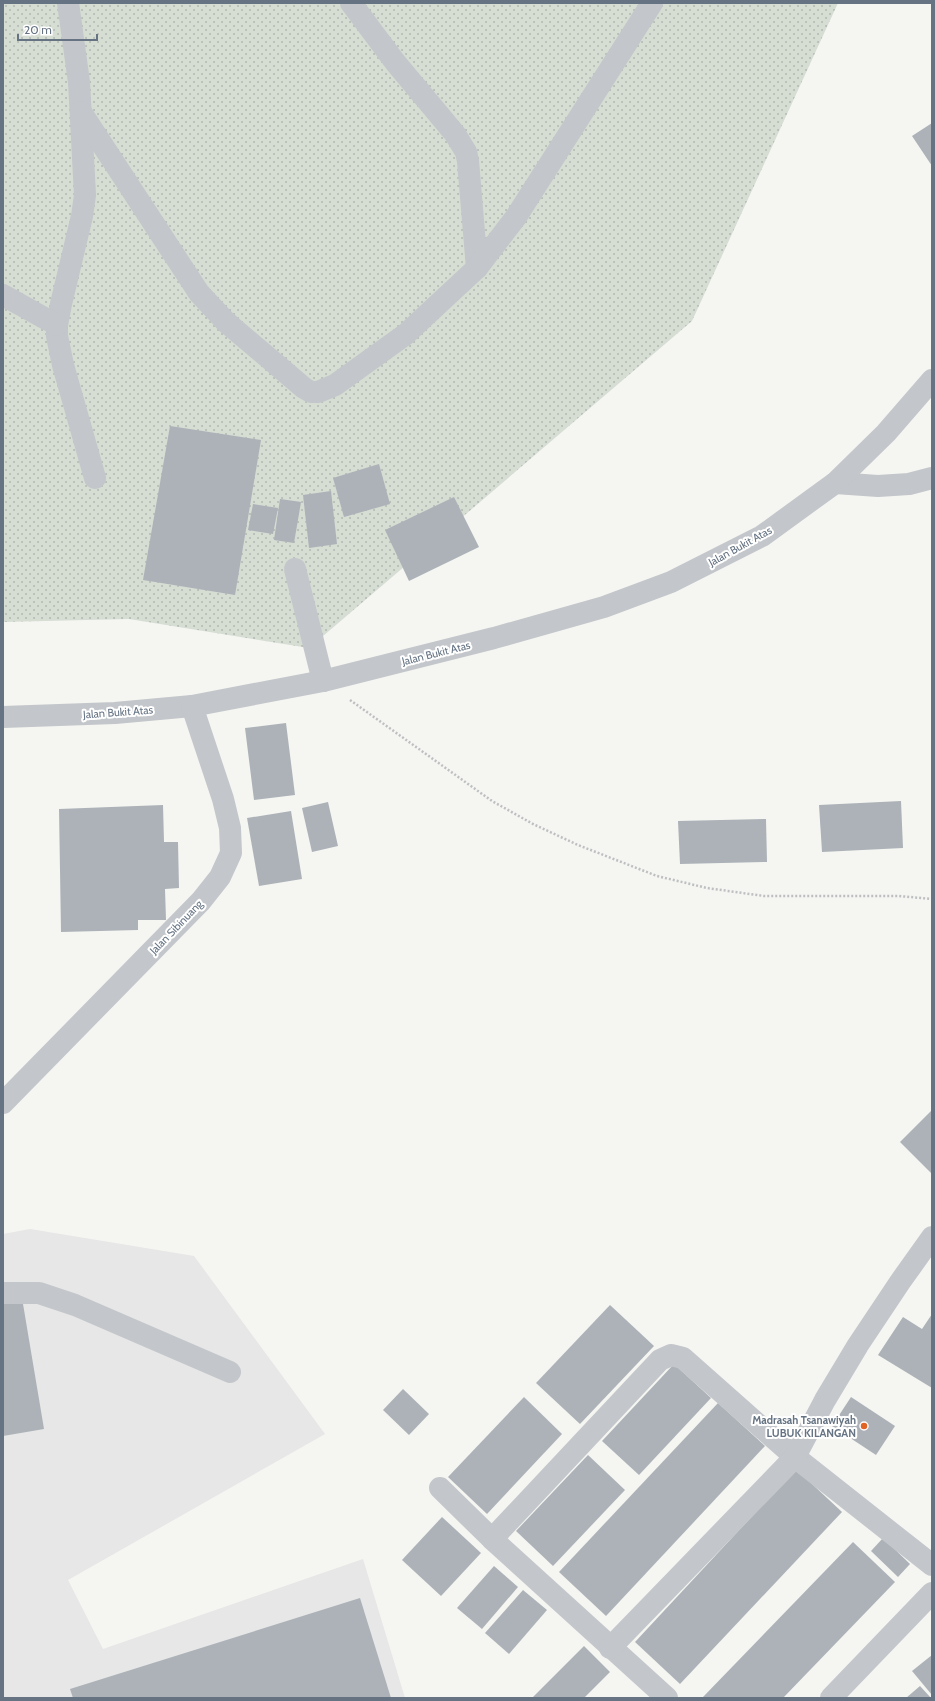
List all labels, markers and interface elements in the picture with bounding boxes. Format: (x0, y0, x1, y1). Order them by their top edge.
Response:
scale bar (18, 16, 97, 42)
text: 20 m (24, 22, 52, 37)
street label: Jalan Bukit Atas (705, 523, 774, 570)
street label: Jalan Bukit Atas (399, 638, 472, 669)
street label: Jalan Bukit Atas (81, 703, 154, 722)
street label: Jalan Sibinuang (146, 896, 206, 958)
place label: Madrasah Tsanawiyah LUBUK KILANGAN (752, 1413, 856, 1440)
marker: Madrasah Tsanawiyah LUBUK KILANGAN (859, 1421, 869, 1431)

